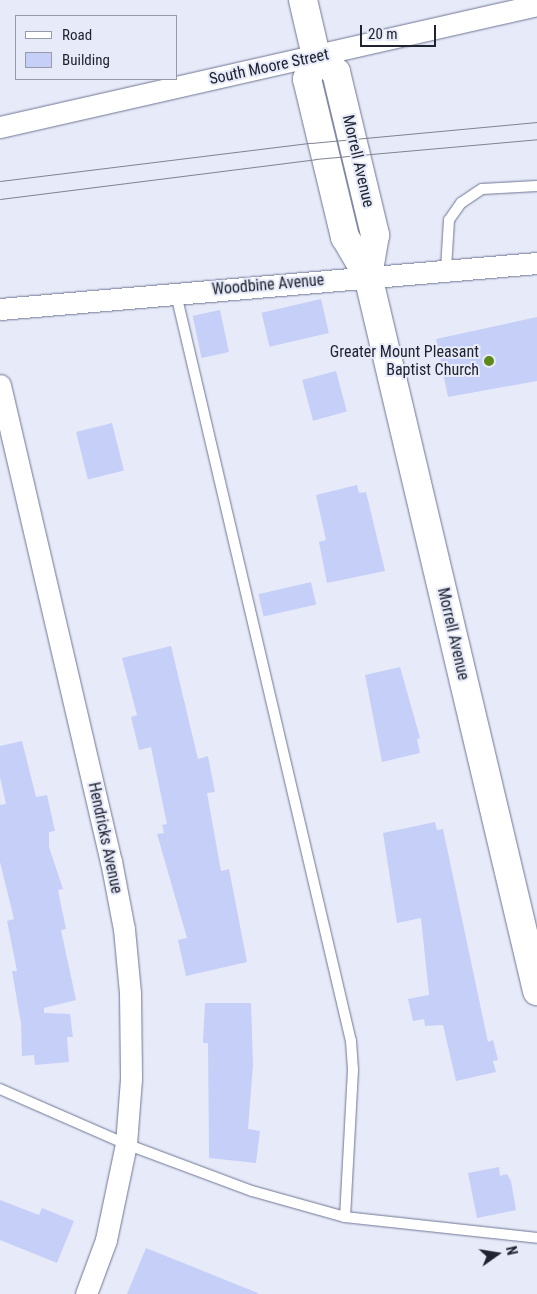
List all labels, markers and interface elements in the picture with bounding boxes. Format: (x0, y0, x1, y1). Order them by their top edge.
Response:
legend (15, 15, 178, 80)
scale bar (362, 15, 438, 47)
text: 20 m (368, 25, 398, 43)
text: Road (62, 26, 92, 44)
street label: South Moore Street (207, 45, 331, 89)
text: Building (62, 51, 110, 69)
street label: Morrell Avenue (338, 113, 378, 209)
street label: Woodbine Avenue (211, 271, 325, 299)
place label: Greater Mount Pleasant Baptist Church (330, 342, 479, 380)
marker: Greater Mount Pleasant Baptist Church (483, 355, 495, 367)
street label: Morrell Avenue (433, 586, 473, 682)
street label: Hendricks Avenue (84, 781, 126, 895)
north arrow (472, 1229, 522, 1279)
text: N (503, 1245, 520, 1257)

